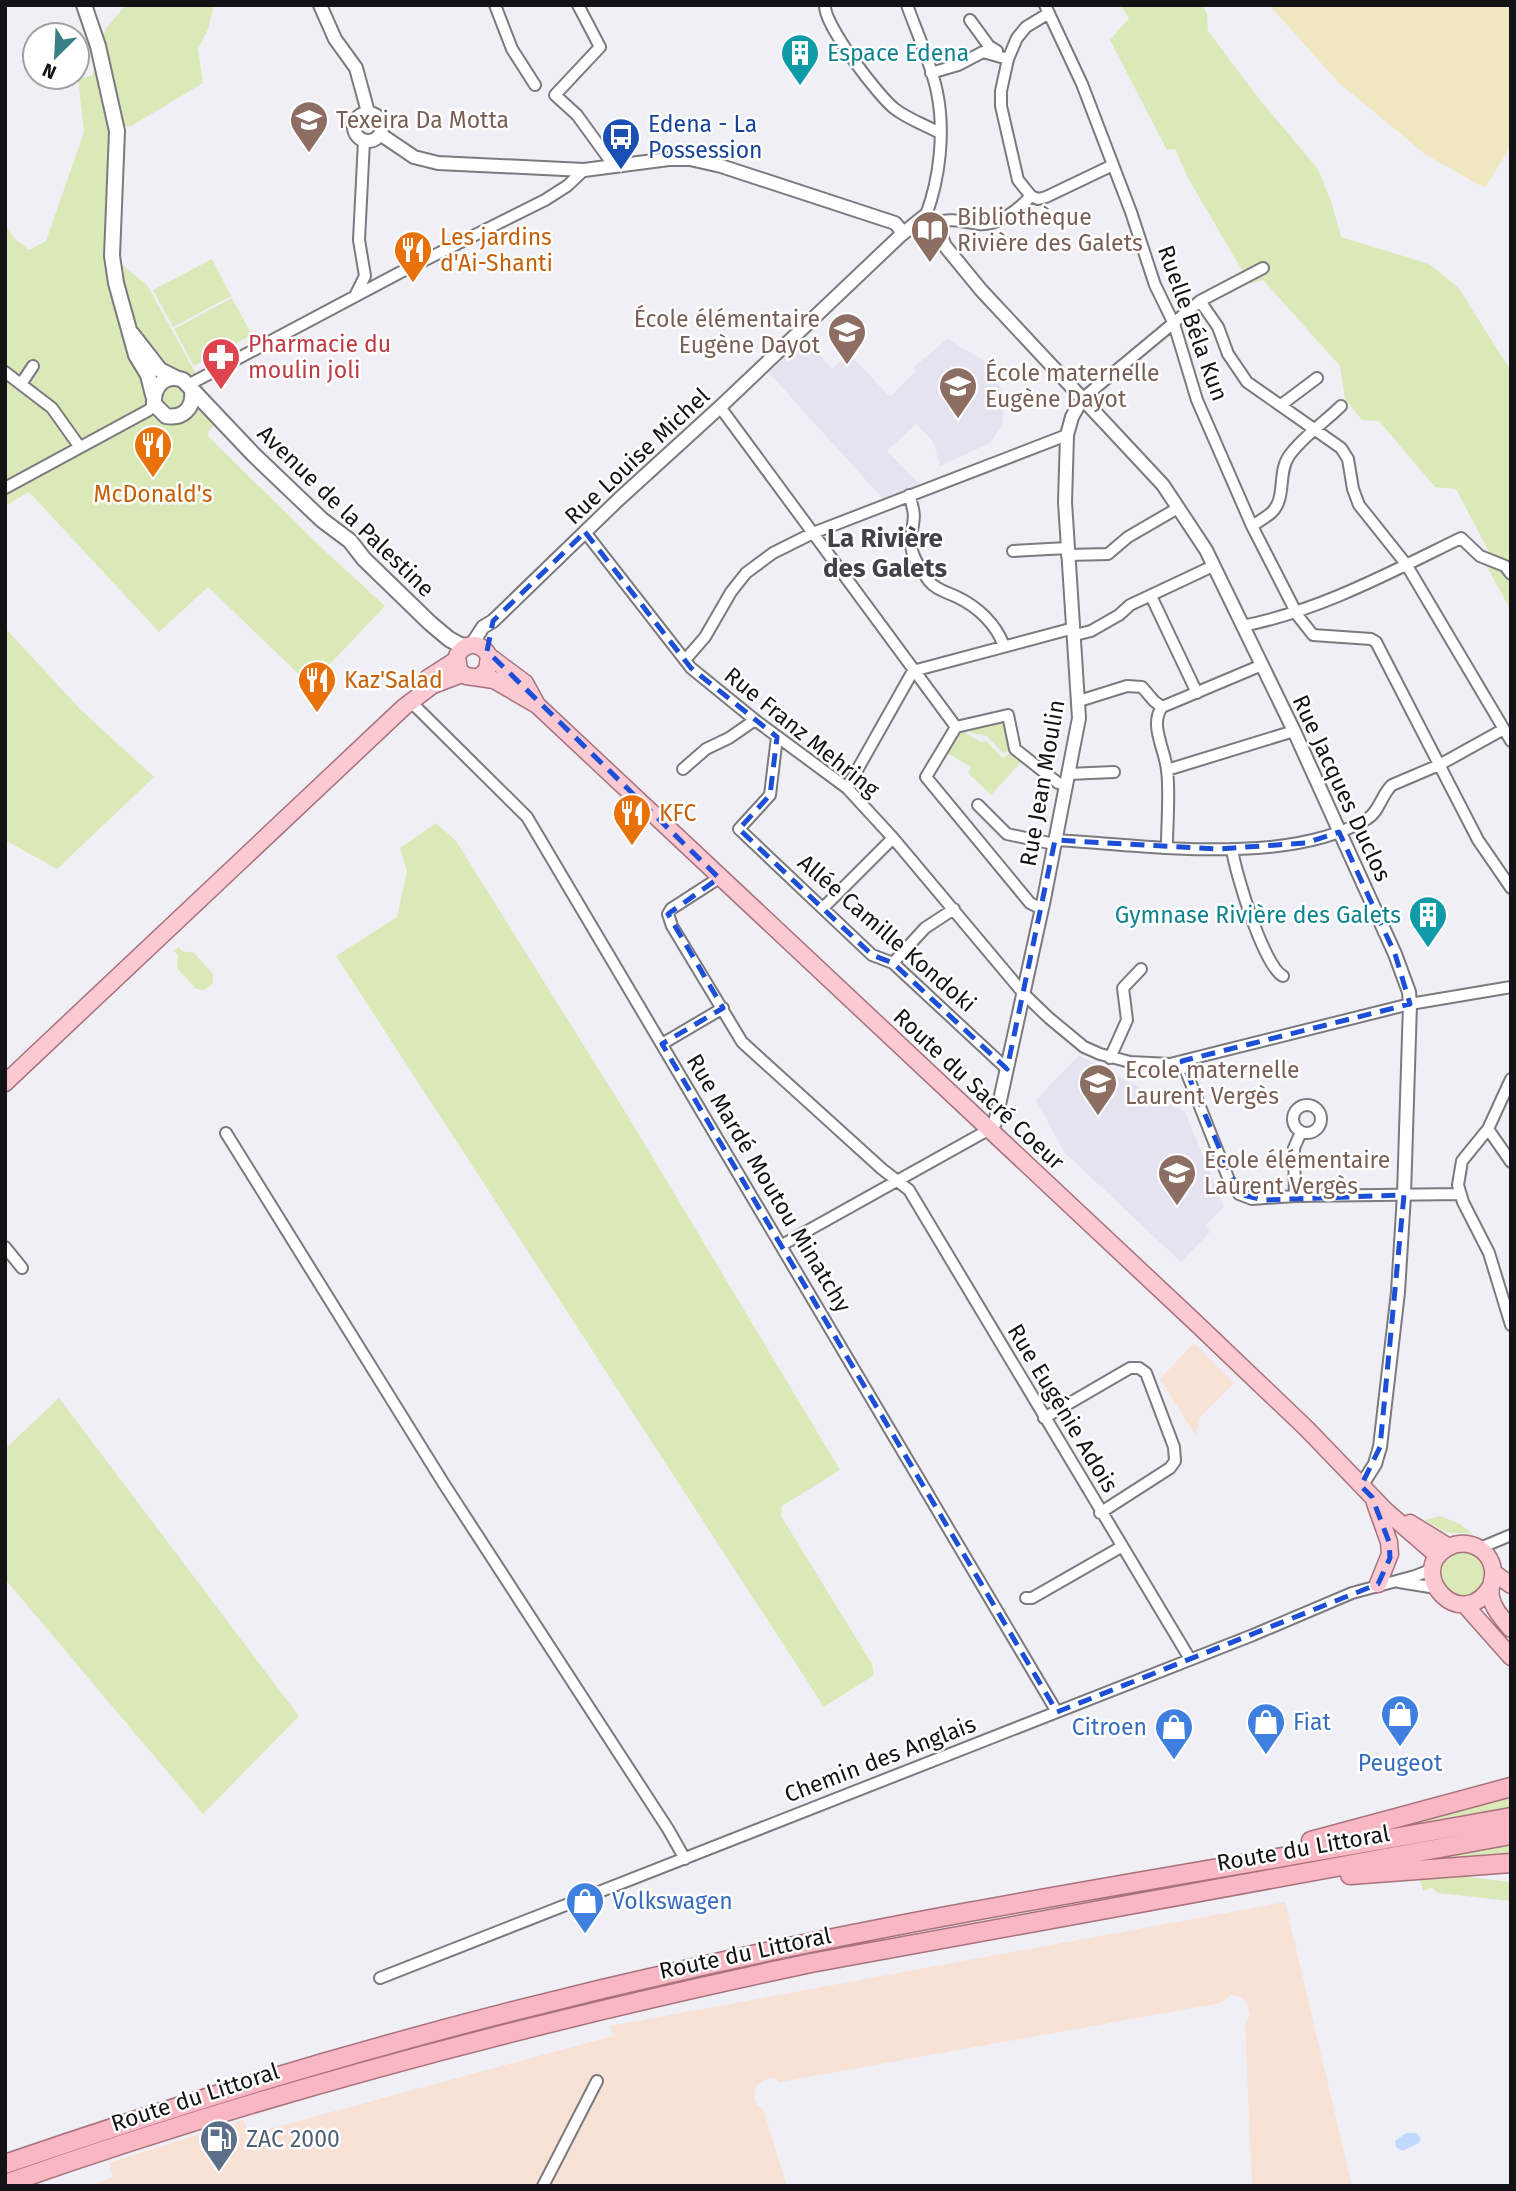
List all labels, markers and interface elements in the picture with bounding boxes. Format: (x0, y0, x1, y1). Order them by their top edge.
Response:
north arrow (21, 21, 91, 91)
building icon: Espace Edena (779, 32, 821, 87)
place label: Espace Edena (827, 39, 969, 67)
text: N (39, 58, 60, 84)
school or university icon: Texeira Da Motta (288, 99, 330, 154)
place label: Texeira Da Motta (336, 106, 509, 134)
place label: Edena - La Possession (648, 110, 763, 164)
bus stop icon: Edena - La Possession (600, 116, 642, 171)
place label: Bibliothèque Rivière des Galets (957, 203, 1143, 257)
library icon: Bibliothèque Rivière des Galets (909, 209, 951, 264)
place label: Les jardins d'Ai-Shanti (440, 223, 553, 277)
restaurant icon: Les jardins d'Ai-Shanti (392, 229, 434, 284)
street label: Ruelle Béla Kun (1152, 241, 1234, 405)
place label: École élémentaire Eugène Dayot (634, 304, 821, 359)
school or university icon: École élémentaire Eugène Dayot (826, 311, 868, 366)
place label: Pharmacie du moulin joli (248, 330, 391, 384)
pharmacy icon: Pharmacie du moulin joli (200, 336, 242, 391)
place label: École maternelle Eugène Dayot (985, 358, 1160, 413)
school or university icon: École maternelle Eugène Dayot (937, 365, 979, 420)
street label: Rue Louise Michel (559, 382, 715, 530)
street label: Avenue de la Palestine (252, 419, 440, 603)
restaurant icon: McDonald's (132, 424, 174, 479)
place label: McDonald's (94, 480, 212, 508)
district label: La Rivière des Galets (823, 523, 947, 584)
restaurant icon: Kaz'Salad (296, 659, 338, 714)
street label: Rue Franz Mehring (719, 661, 885, 803)
place label: Kaz'Salad (344, 666, 443, 694)
street label: Rue Jacques Duclos (1287, 690, 1397, 886)
street label: Rue Jean Moulin (1014, 697, 1070, 869)
restaurant icon: KFC (611, 792, 653, 847)
place label: KFC (659, 799, 696, 827)
street label: Allée Camille Kondoki (792, 848, 982, 1018)
building icon: Gymnase Rivière des Galets (1407, 894, 1449, 949)
place label: Gymnase Rivière des Galets (1115, 901, 1401, 929)
street label: Route du Sacré Coeur (888, 1002, 1070, 1176)
street label: Rue Mardé Moutou Minatchy (681, 1049, 858, 1318)
place label: Ecole maternelle Laurent Vergès (1125, 1056, 1300, 1110)
school or university icon: Ecole maternelle Laurent Vergès (1077, 1062, 1119, 1117)
place label: Ecole élémentaire Laurent Vergès (1204, 1146, 1390, 1200)
school or university icon: Ecole élémentaire Laurent Vergès (1156, 1152, 1198, 1207)
street label: Rue Eugénie Adois (1002, 1319, 1124, 1497)
shop icon: Peugeot (1379, 1693, 1421, 1748)
shop icon: Fiat (1245, 1701, 1287, 1756)
shop icon: Citroen (1153, 1706, 1195, 1761)
place label: Fiat (1293, 1708, 1331, 1736)
street label: Chemin des Anglais (780, 1710, 980, 1808)
place label: Citroen (1072, 1713, 1147, 1741)
place label: Peugeot (1358, 1749, 1443, 1777)
street label: Route du Littoral (1214, 1819, 1392, 1877)
shop icon: Volkswagen (564, 1880, 606, 1935)
place label: Volkswagen (612, 1887, 733, 1915)
street label: Route du Littoral (657, 1921, 834, 1985)
street label: Route du Littoral (107, 2057, 283, 2137)
fuel station icon: ZAC 2000 (198, 2118, 240, 2173)
place label: ZAC 2000 (246, 2125, 340, 2153)

